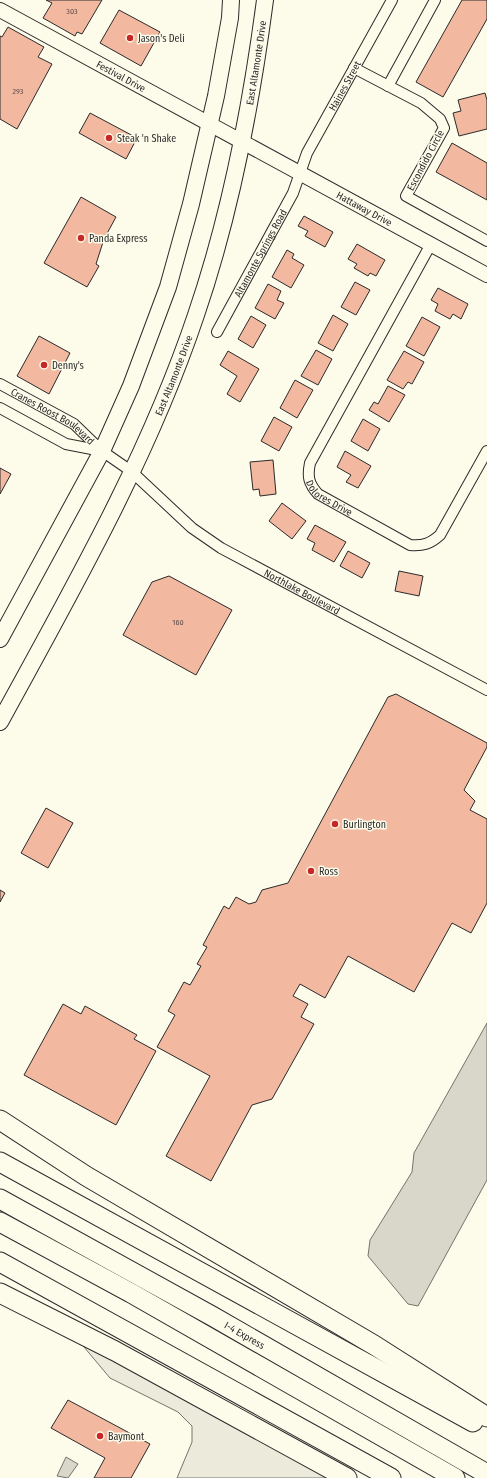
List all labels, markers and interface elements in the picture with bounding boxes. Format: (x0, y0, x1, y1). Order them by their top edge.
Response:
house number: 303 (66, 7, 78, 16)
street label: East Altamonte Drive (244, 20, 269, 106)
marker: Jason's Deli (125, 33, 135, 43)
place label: Jason's Deli (138, 33, 185, 45)
street label: Haines Street (327, 58, 364, 113)
street label: Festival Drive (94, 59, 148, 95)
house number: 293 (13, 87, 24, 96)
street label: Escondido Circle (405, 128, 447, 193)
marker: Steak 'n Shake (104, 133, 114, 143)
place label: Steak 'n Shake (117, 133, 176, 145)
street label: Hattaway Drive (334, 189, 394, 229)
street label: Altamonte Springs Road (232, 207, 290, 300)
marker: Panda Express (76, 233, 86, 243)
place label: Panda Express (89, 233, 147, 245)
street label: East Altamonte Drive (153, 334, 195, 418)
marker: Denny's (39, 360, 49, 370)
place label: Denny's (52, 360, 84, 372)
street label: Cranes Roost Boulevard (9, 386, 96, 447)
street label: Dolores Drive (303, 478, 354, 519)
street label: Northlake Boulevard (262, 567, 342, 617)
house number: 160 (172, 618, 184, 627)
marker: Burlington (330, 819, 340, 829)
place label: Burlington (343, 819, 386, 831)
marker: Ross (306, 866, 316, 876)
place label: Ross (319, 866, 338, 878)
street label: I-4 Express (222, 1319, 267, 1352)
marker: Baymont (95, 1431, 105, 1441)
place label: Baymont (108, 1431, 145, 1443)

